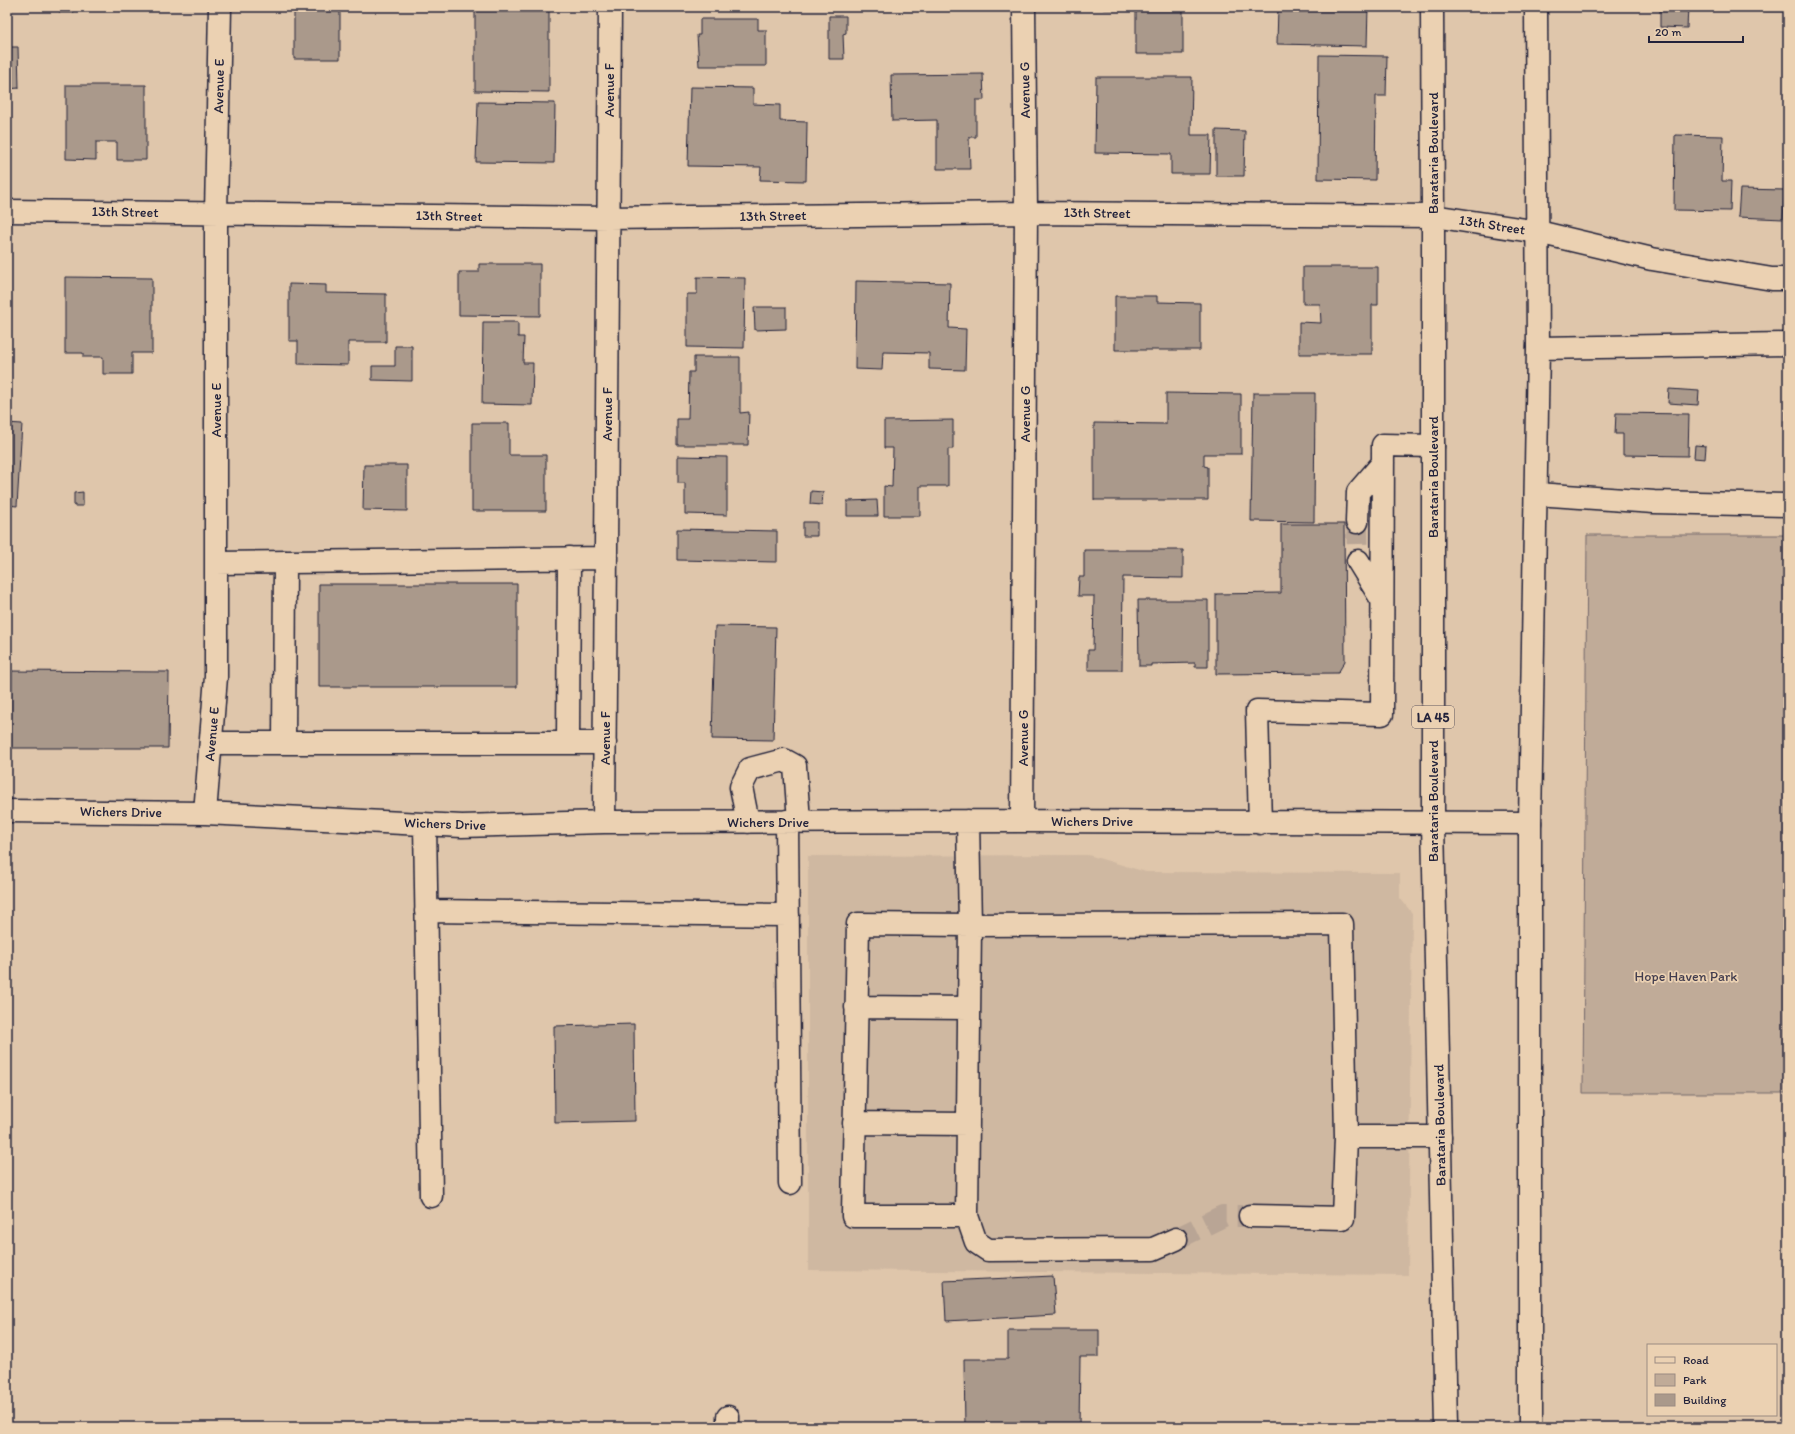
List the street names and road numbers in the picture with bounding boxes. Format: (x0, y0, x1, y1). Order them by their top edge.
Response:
street label: Avenue E (210, 58, 228, 113)
street label: Avenue F (601, 62, 618, 117)
street label: Avenue G (1016, 62, 1034, 118)
street label: Barataria Boulevard (1425, 92, 1442, 214)
street label: 13th Street (91, 203, 159, 221)
street label: 13th Street (1063, 204, 1131, 222)
street label: 13th Street (415, 207, 483, 225)
street label: 13th Street (739, 207, 807, 225)
street label: 13th Street (1458, 211, 1526, 239)
street label: Avenue E (208, 382, 225, 437)
street label: Avenue F (599, 386, 616, 441)
street label: Avenue G (1017, 386, 1034, 442)
street label: Barataria Boulevard (1425, 416, 1442, 538)
street label: Avenue E (201, 706, 223, 762)
road number: LA 45 (1412, 706, 1454, 728)
street label: Avenue F (597, 710, 614, 765)
street label: Avenue G (1015, 710, 1032, 766)
street label: Barataria Boulevard (1425, 740, 1442, 862)
street label: Wichers Drive (80, 803, 163, 821)
street label: Wichers Drive (1051, 813, 1133, 830)
street label: Wichers Drive (404, 814, 487, 834)
street label: Wichers Drive (727, 814, 809, 831)
street label: Barataria Boulevard (1430, 1064, 1450, 1186)

